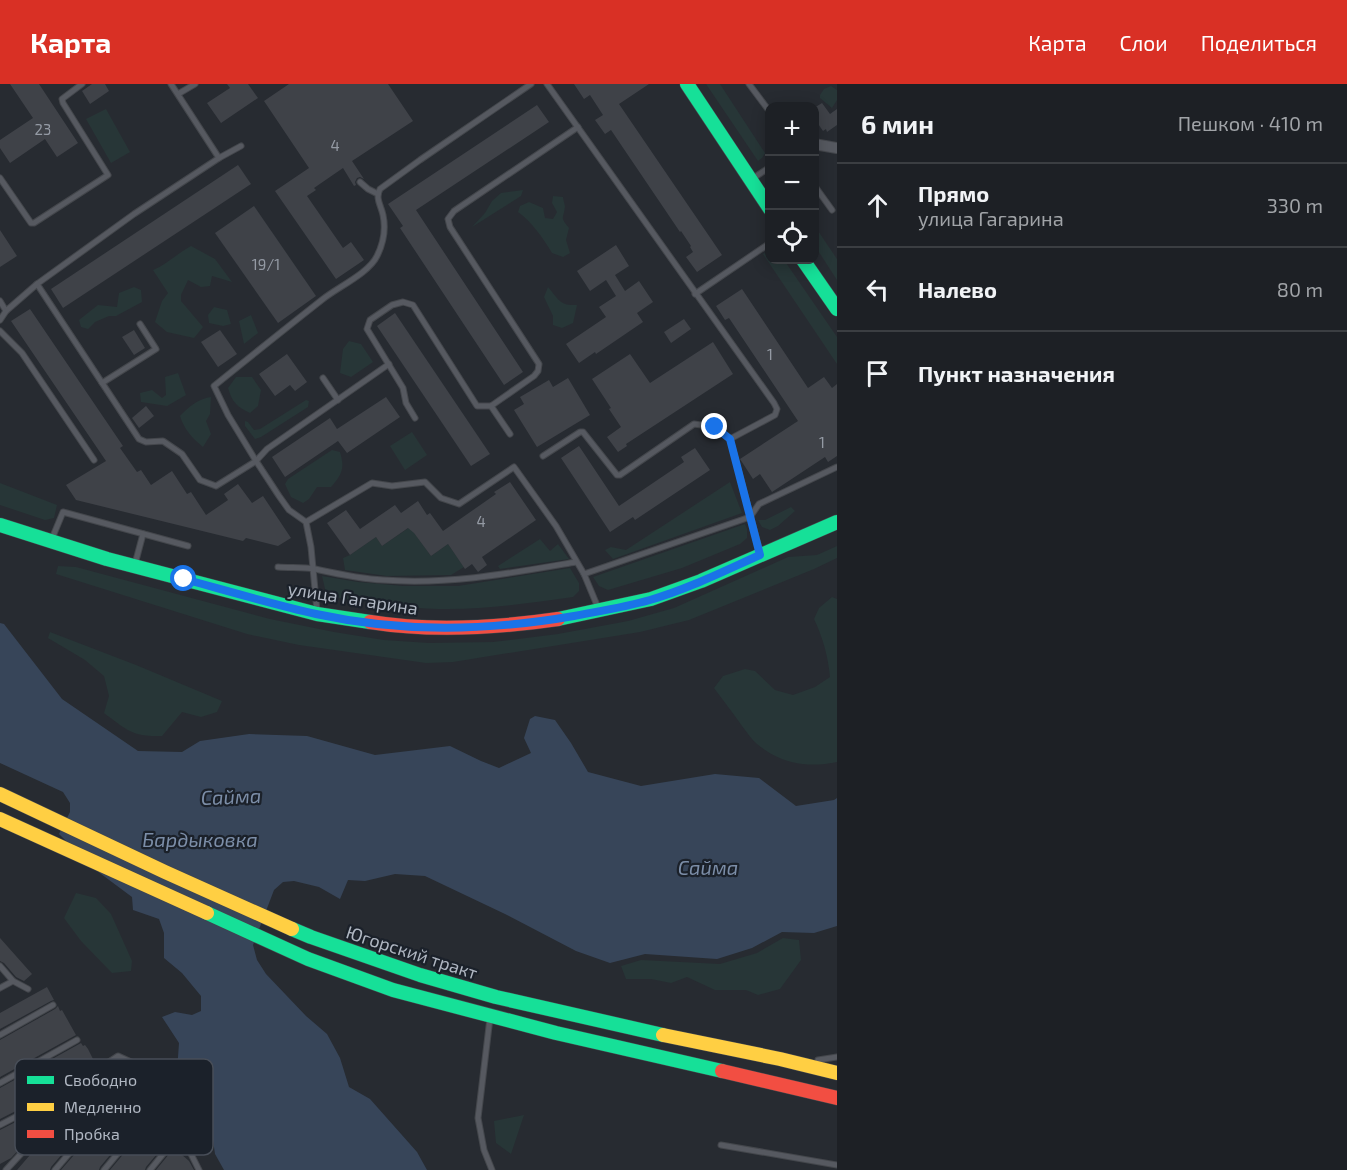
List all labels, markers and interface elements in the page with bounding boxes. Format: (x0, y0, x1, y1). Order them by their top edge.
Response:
text: Карта (30, 25, 111, 59)
text: Карта (1028, 30, 1087, 55)
text: Слои (1120, 30, 1168, 55)
text: Поделиться (1201, 30, 1317, 55)
map controls (765, 102, 819, 264)
button: + (765, 102, 819, 156)
text: 6 мин (861, 108, 934, 139)
text: Пешком · 410 m (1178, 111, 1323, 135)
house number: 23 (35, 120, 51, 138)
house number: 4 (330, 136, 340, 154)
button: − (765, 156, 819, 210)
text: Прямо (918, 180, 989, 206)
icon: ahead (861, 189, 894, 222)
text: 330 m (1267, 193, 1323, 217)
text: улица Гагарина (918, 206, 1064, 230)
button: locate (765, 210, 819, 264)
house number: 19/1 (252, 255, 280, 273)
icon: left (861, 273, 894, 306)
text: Налево (918, 276, 997, 302)
text: 80 m (1277, 277, 1323, 301)
house number: 1 (767, 345, 773, 363)
icon: arrive (861, 357, 894, 390)
text: Пункт назначения (918, 360, 1115, 386)
route end (701, 413, 727, 439)
house number: 1 (819, 433, 825, 451)
house number: 4 (476, 512, 486, 530)
route start (170, 565, 196, 591)
street label: улица Гагарина (286, 577, 420, 619)
water label: Сайма (200, 783, 262, 809)
water label: Бардыковка (142, 827, 258, 851)
water label: Сайма (678, 855, 738, 879)
street label: Югорский тракт (343, 920, 481, 984)
legend (15, 1059, 213, 1155)
text: Свободно (64, 1070, 137, 1089)
text: Медленно (64, 1097, 141, 1116)
text: Пробка (64, 1124, 120, 1143)

